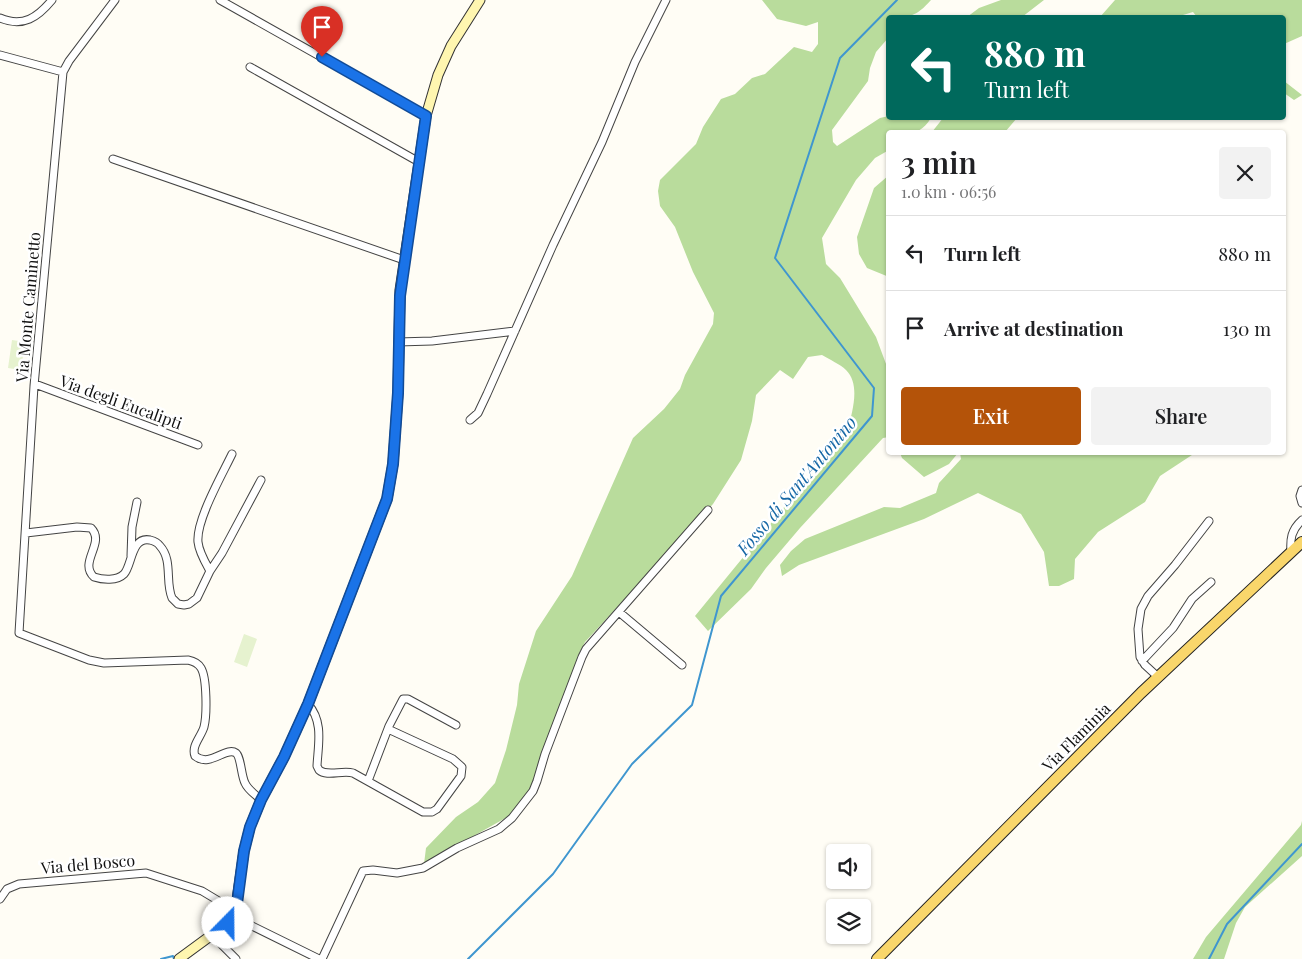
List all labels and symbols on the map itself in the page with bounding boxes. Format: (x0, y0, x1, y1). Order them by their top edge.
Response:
pin (301, 6, 343, 57)
street label: Via Monte Caminetto (10, 231, 45, 384)
street label: Via degli Eucalipti (56, 369, 186, 434)
water label: Fosso di Sant'Antonino (730, 411, 862, 561)
street label: Via Flaminia (1036, 698, 1114, 776)
street label: Via del Bosco (39, 849, 136, 878)
position arrow (201, 896, 253, 948)

